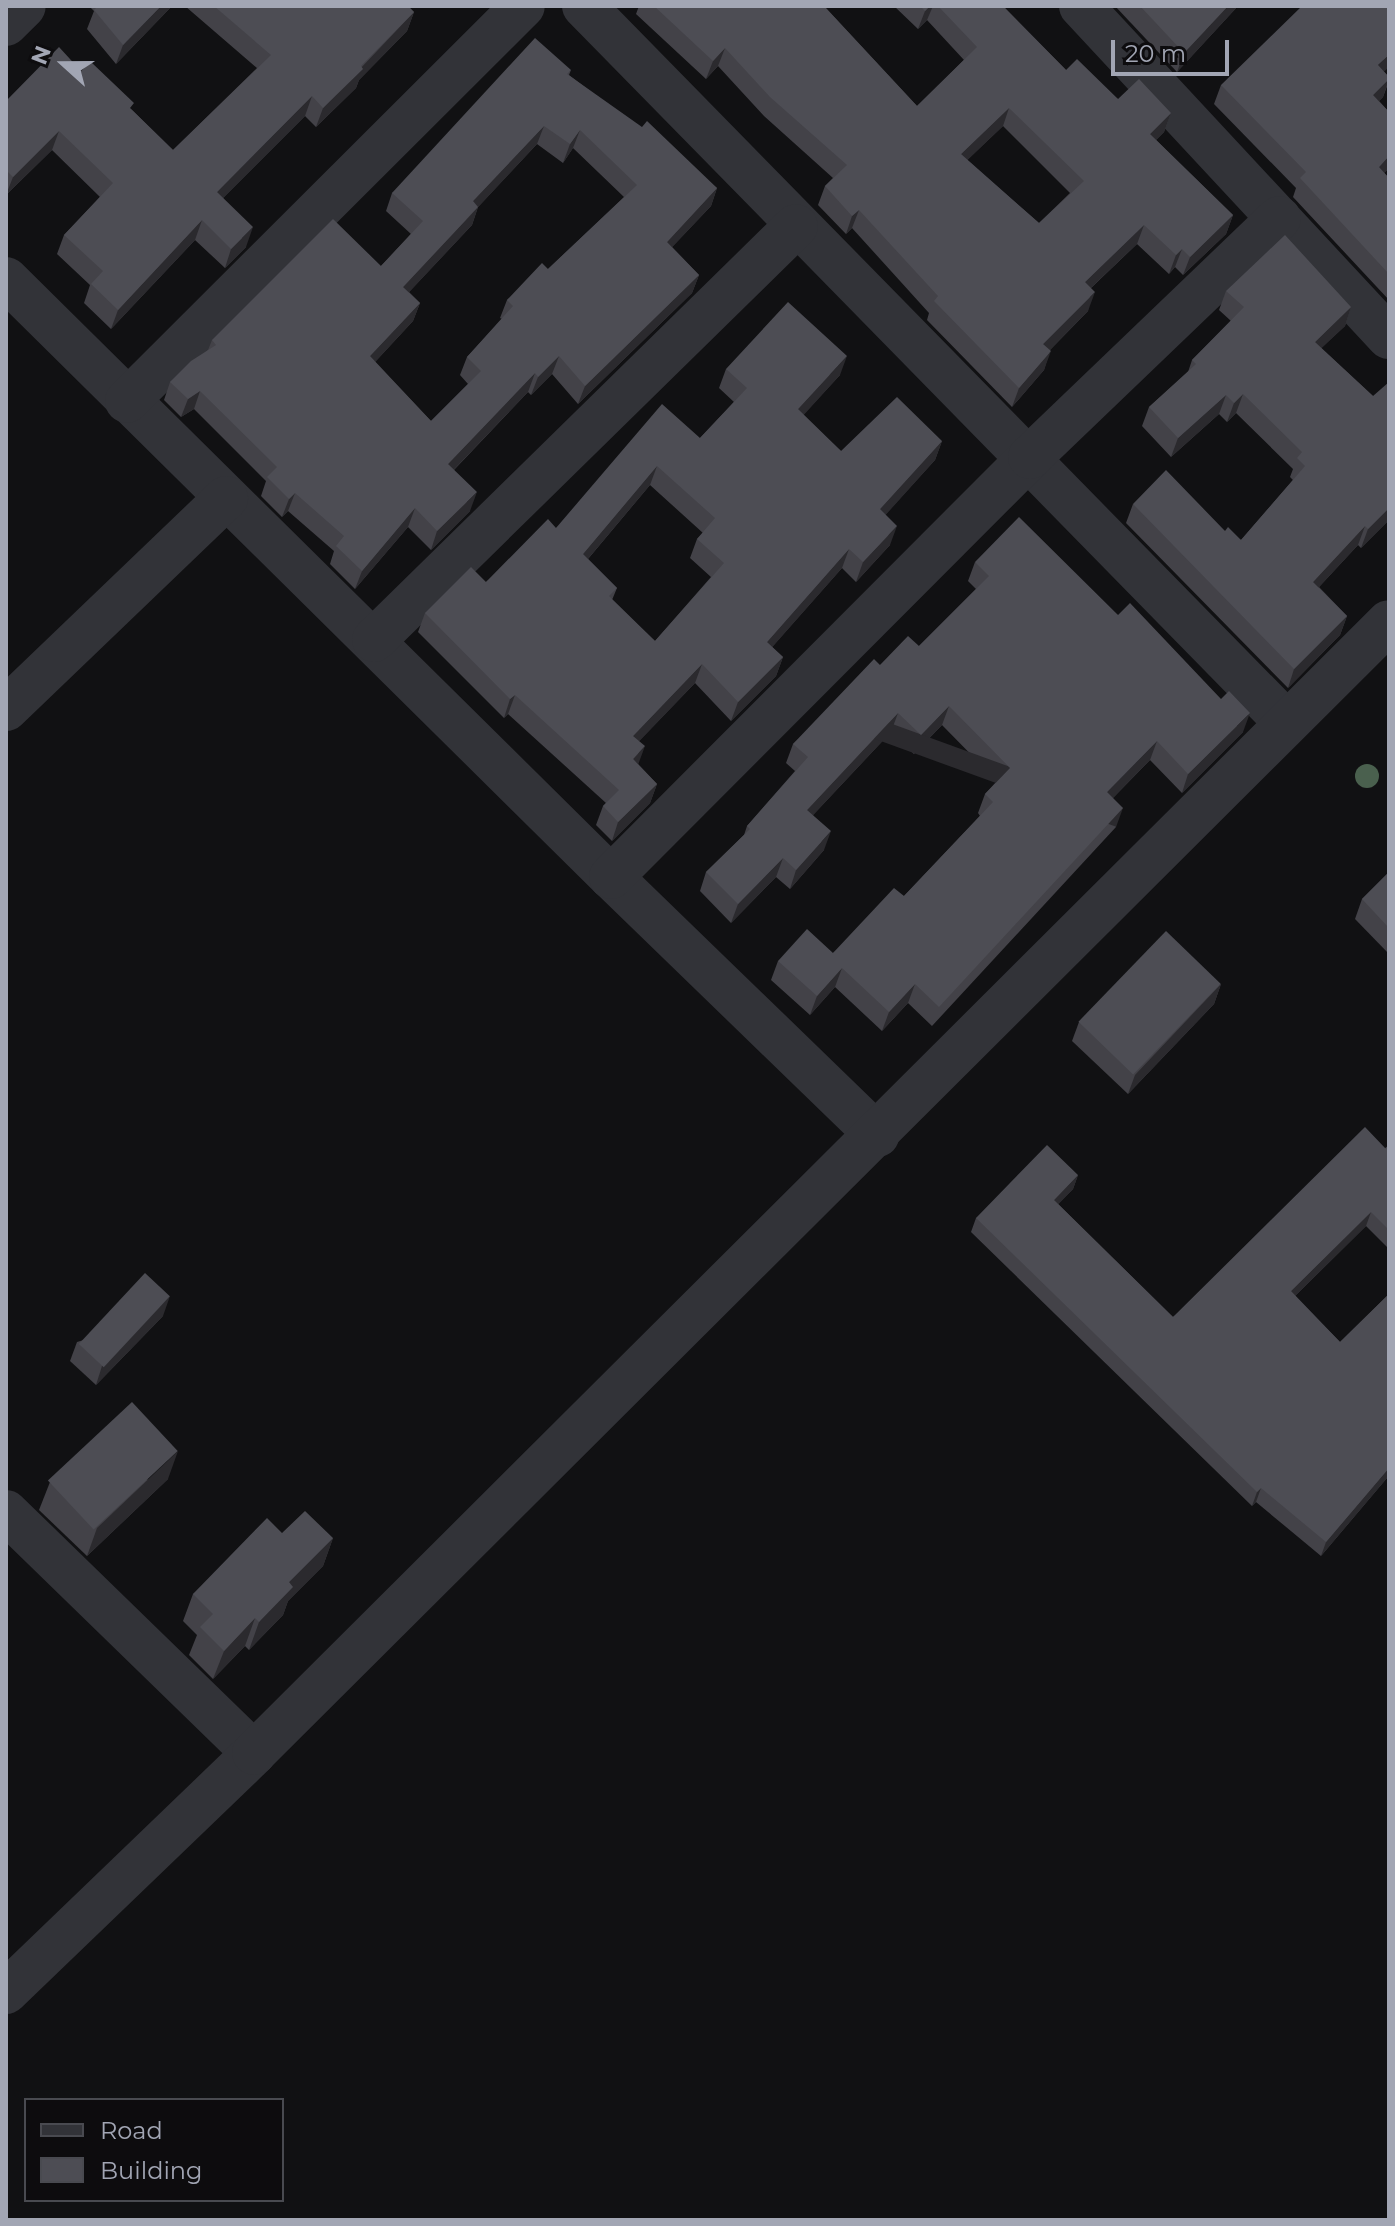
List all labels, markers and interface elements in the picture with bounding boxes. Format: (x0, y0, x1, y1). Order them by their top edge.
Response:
north arrow (24, 24, 104, 104)
scale bar (1115, 24, 1233, 74)
text: 20 m (1125, 39, 1186, 68)
text: N (25, 42, 57, 68)
legend (24, 2098, 284, 2202)
text: Road (100, 2116, 163, 2145)
text: Building (100, 2156, 203, 2185)

